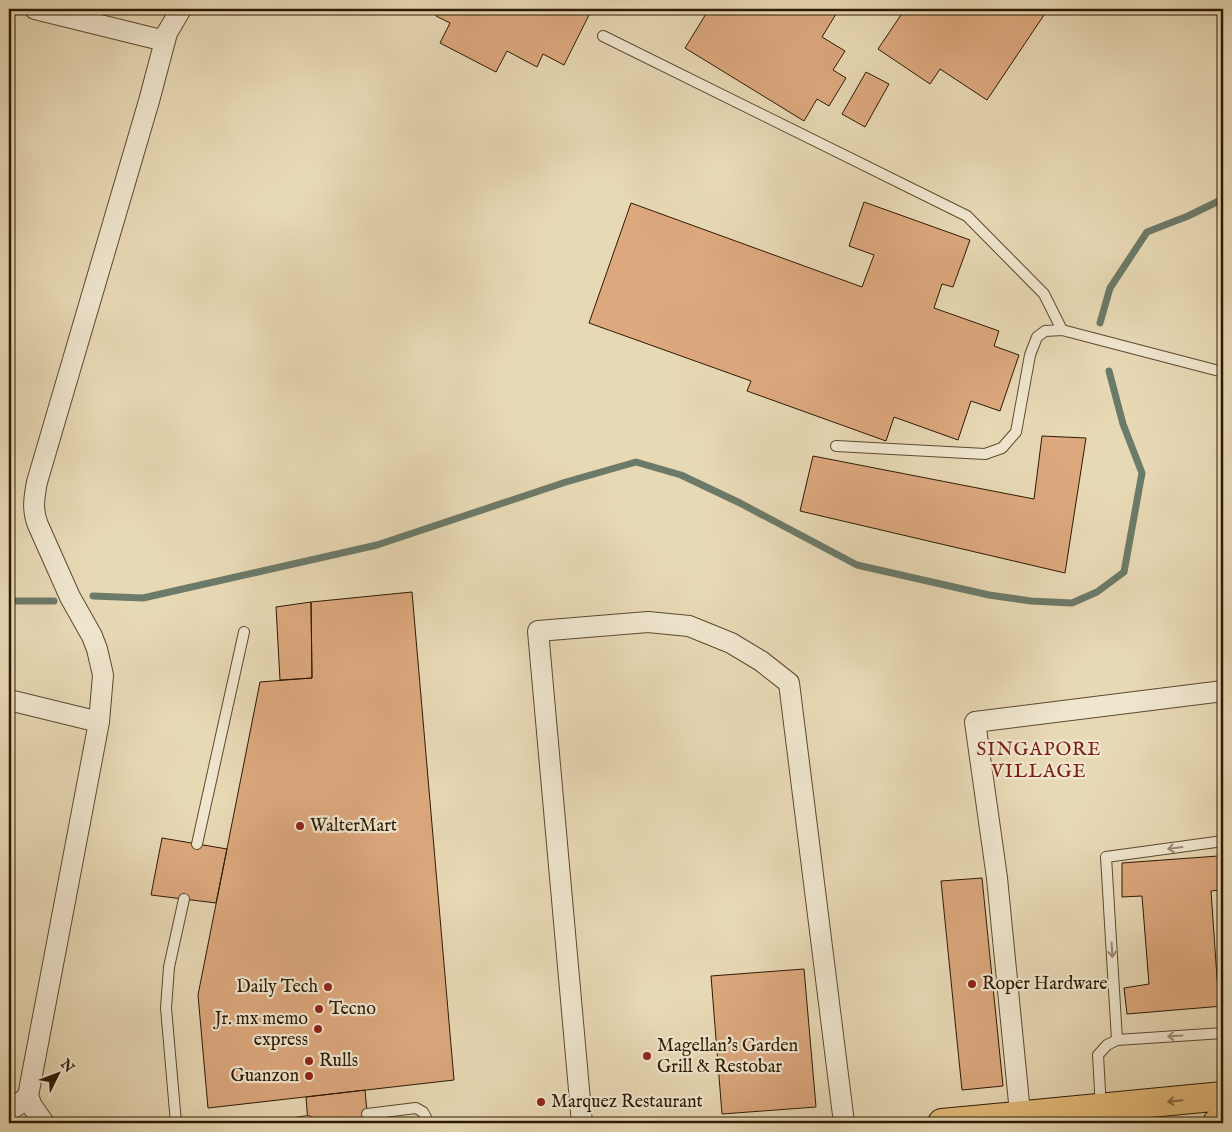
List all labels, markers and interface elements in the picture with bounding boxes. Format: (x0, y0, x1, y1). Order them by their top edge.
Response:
district label: SINGAPORE VILLAGE (977, 738, 1101, 784)
place label: WalterMart (310, 815, 397, 838)
marker: WalterMart (294, 820, 306, 832)
one-way arrow (1167, 843, 1183, 853)
one-way arrow (1107, 942, 1116, 958)
place label: Roper Hardware (982, 973, 1108, 996)
place label: Daily Tech (236, 976, 318, 999)
marker: Roper Hardware (966, 978, 978, 990)
marker: Daily Tech (322, 981, 334, 993)
place label: Tecno (329, 998, 376, 1021)
marker: Tecno (313, 1003, 325, 1015)
place label: Jr. mx memo express (213, 1008, 308, 1052)
marker: Jr. mx memo express (312, 1023, 324, 1035)
one-way arrow (1167, 1032, 1183, 1041)
place label: Magellan's Garden Grill & Restobar (657, 1035, 799, 1079)
north arrow (32, 1050, 82, 1100)
place label: Rulls (319, 1050, 358, 1073)
marker: Magellan's Garden Grill & Restobar (641, 1050, 653, 1062)
text: N (56, 1055, 78, 1076)
marker: Rulls (303, 1055, 315, 1067)
place label: Guanzon (230, 1065, 299, 1088)
marker: Guanzon (303, 1070, 315, 1082)
place label: Marquez Restaurant (551, 1091, 703, 1114)
marker: Marquez Restaurant (535, 1096, 547, 1108)
one-way arrow (1167, 1096, 1183, 1106)

